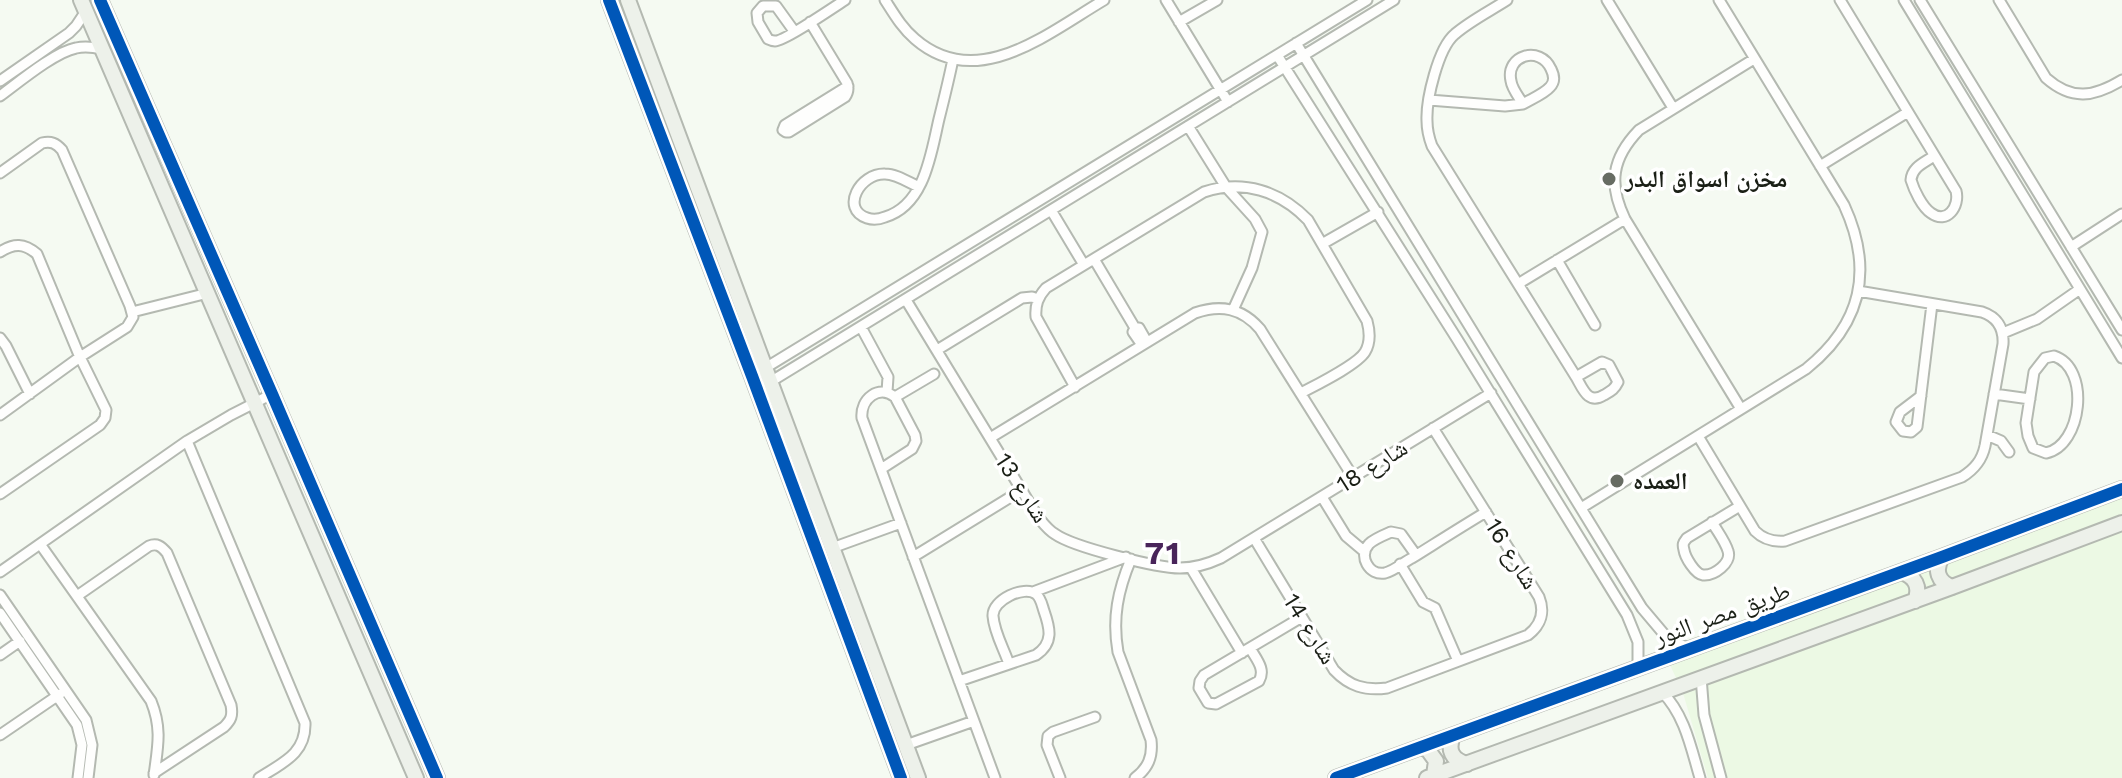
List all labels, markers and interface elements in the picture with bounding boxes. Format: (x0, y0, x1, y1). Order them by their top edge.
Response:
place label: مخزن اسواق البدر (1624, 165, 1787, 193)
marker: مخزن اسواق البدر (1600, 170, 1618, 188)
street label: شارع 18 (1332, 433, 1413, 499)
street label: شارع 13 (988, 448, 1055, 529)
place label: العمده (1633, 467, 1688, 495)
marker: العمده (1608, 472, 1626, 490)
street label: شارع 16 (1479, 514, 1544, 595)
district label: 71 (1144, 534, 1182, 572)
street label: طريق مصر النور (1649, 576, 1794, 652)
street label: شارع 14 (1277, 589, 1342, 670)

